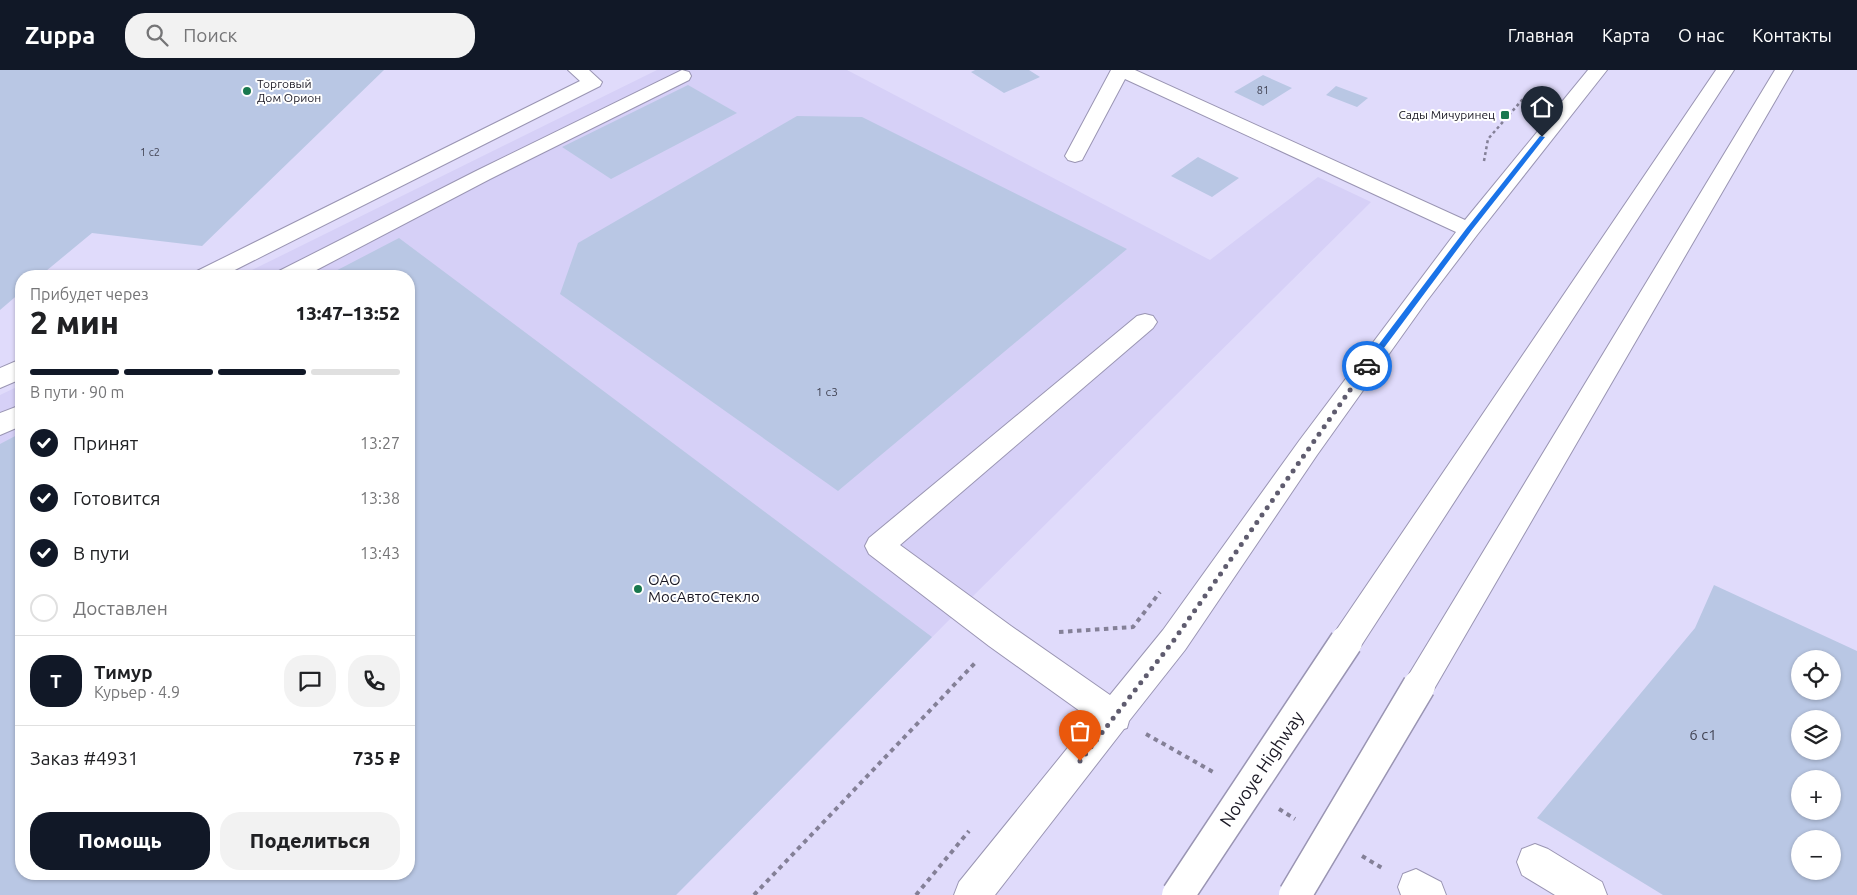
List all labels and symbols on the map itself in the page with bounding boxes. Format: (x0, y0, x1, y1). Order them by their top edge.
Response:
place label: Торговый Дом Орион (257, 77, 321, 104)
house number: 81 (1257, 84, 1269, 96)
marker: Торговый Дом Орион (241, 85, 253, 97)
pin (1521, 86, 1563, 137)
place label: Сады Мичуринец (1398, 108, 1495, 121)
marker: Сады Мичуринец (1499, 109, 1511, 121)
house number: 1 с2 (140, 146, 160, 158)
courier (1342, 341, 1392, 391)
house number: 1 с3 (816, 385, 838, 398)
place label: ОАО МосАвтоСтекло (648, 571, 760, 605)
marker: ОАО МосАвтоСтекло (632, 583, 644, 595)
street label: Novoye Highway (1215, 707, 1307, 830)
pin (1059, 710, 1101, 761)
house number: 6 с1 (1689, 726, 1717, 743)

